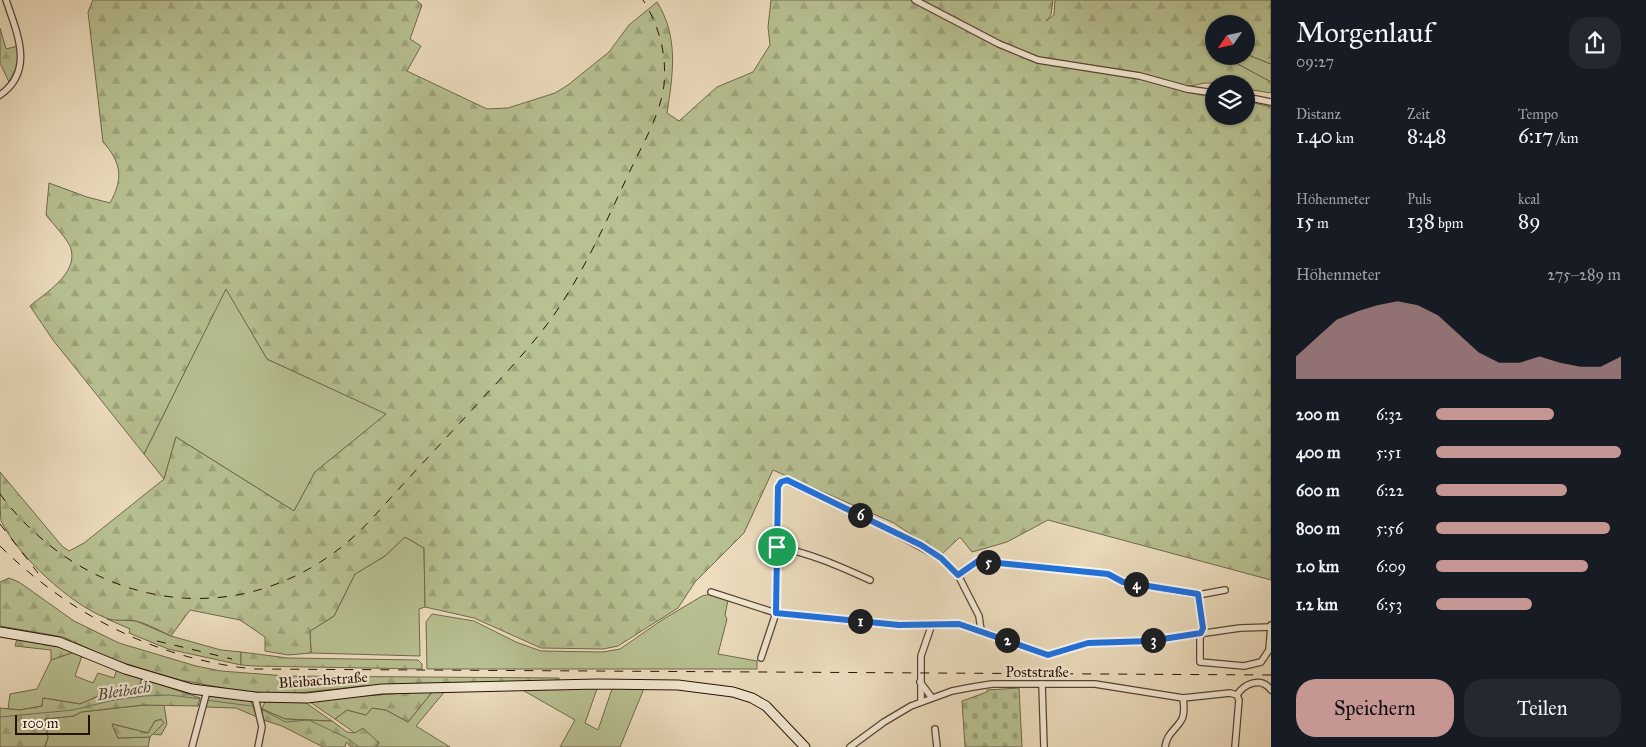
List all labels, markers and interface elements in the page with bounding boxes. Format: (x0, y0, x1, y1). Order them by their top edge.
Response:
north arrow (1205, 15, 1255, 65)
map controls (1205, 15, 1255, 125)
text: Morgenlauf (1296, 15, 1433, 50)
button: share (1569, 17, 1621, 69)
text: 09:27 (1296, 52, 1334, 71)
button: layers (1205, 75, 1255, 125)
text: Distanz (1296, 106, 1341, 123)
text: Zeit (1407, 106, 1430, 123)
text: Tempo (1518, 106, 1558, 123)
text: 1.40 (1296, 123, 1333, 149)
text: 8:48 (1407, 123, 1446, 149)
text: 6:17 (1518, 123, 1554, 149)
text: km (1333, 130, 1354, 147)
text: /km (1554, 130, 1579, 147)
text: Höhenmeter (1296, 191, 1370, 208)
text: Puls (1407, 191, 1431, 208)
text: kcal (1518, 191, 1540, 208)
text: 15 (1296, 208, 1314, 234)
text: 138 (1407, 208, 1435, 234)
text: 89 (1518, 208, 1540, 234)
text: m (1314, 215, 1329, 232)
text: bpm (1435, 215, 1463, 232)
text: Höhenmeter (1296, 265, 1380, 284)
text: 275–289 m (1547, 265, 1621, 284)
text: 200 m (1296, 405, 1339, 424)
text: 6:32 (1376, 405, 1403, 424)
text: 400 m (1296, 443, 1340, 462)
text: 5:51 (1376, 443, 1401, 462)
text: 600 m (1296, 481, 1340, 500)
text: 6:22 (1376, 481, 1404, 500)
pin: 6 (848, 502, 872, 528)
text: 6 (857, 507, 864, 524)
text: 800 m (1296, 519, 1340, 538)
text: 5:56 (1376, 519, 1403, 538)
pin (756, 526, 798, 568)
icon: arrive (763, 533, 791, 561)
pin: 5 (976, 550, 1000, 574)
text: 5 (985, 554, 992, 571)
text: 1.0 km (1296, 557, 1339, 576)
text: 6:09 (1376, 557, 1406, 576)
pin: 4 (1124, 572, 1148, 596)
text: 4 (1133, 576, 1140, 593)
text: 1.2 km (1296, 595, 1338, 614)
text: 6:53 (1376, 595, 1402, 614)
pin: 1 (848, 608, 872, 634)
text: 1 (858, 613, 863, 630)
pin: 2 (994, 628, 1020, 652)
pin: 3 (1140, 628, 1166, 652)
text: 2 (1004, 632, 1011, 649)
text: 3 (1151, 632, 1156, 649)
street label: Poststraße (1005, 663, 1069, 681)
street label: Bleibachstraße (278, 668, 368, 692)
water label: Bleibach (95, 677, 152, 704)
button: Speichern (1296, 679, 1454, 737)
button: Teilen (1464, 679, 1621, 737)
scale bar (15, 712, 90, 735)
text: 100 m (22, 715, 59, 732)

